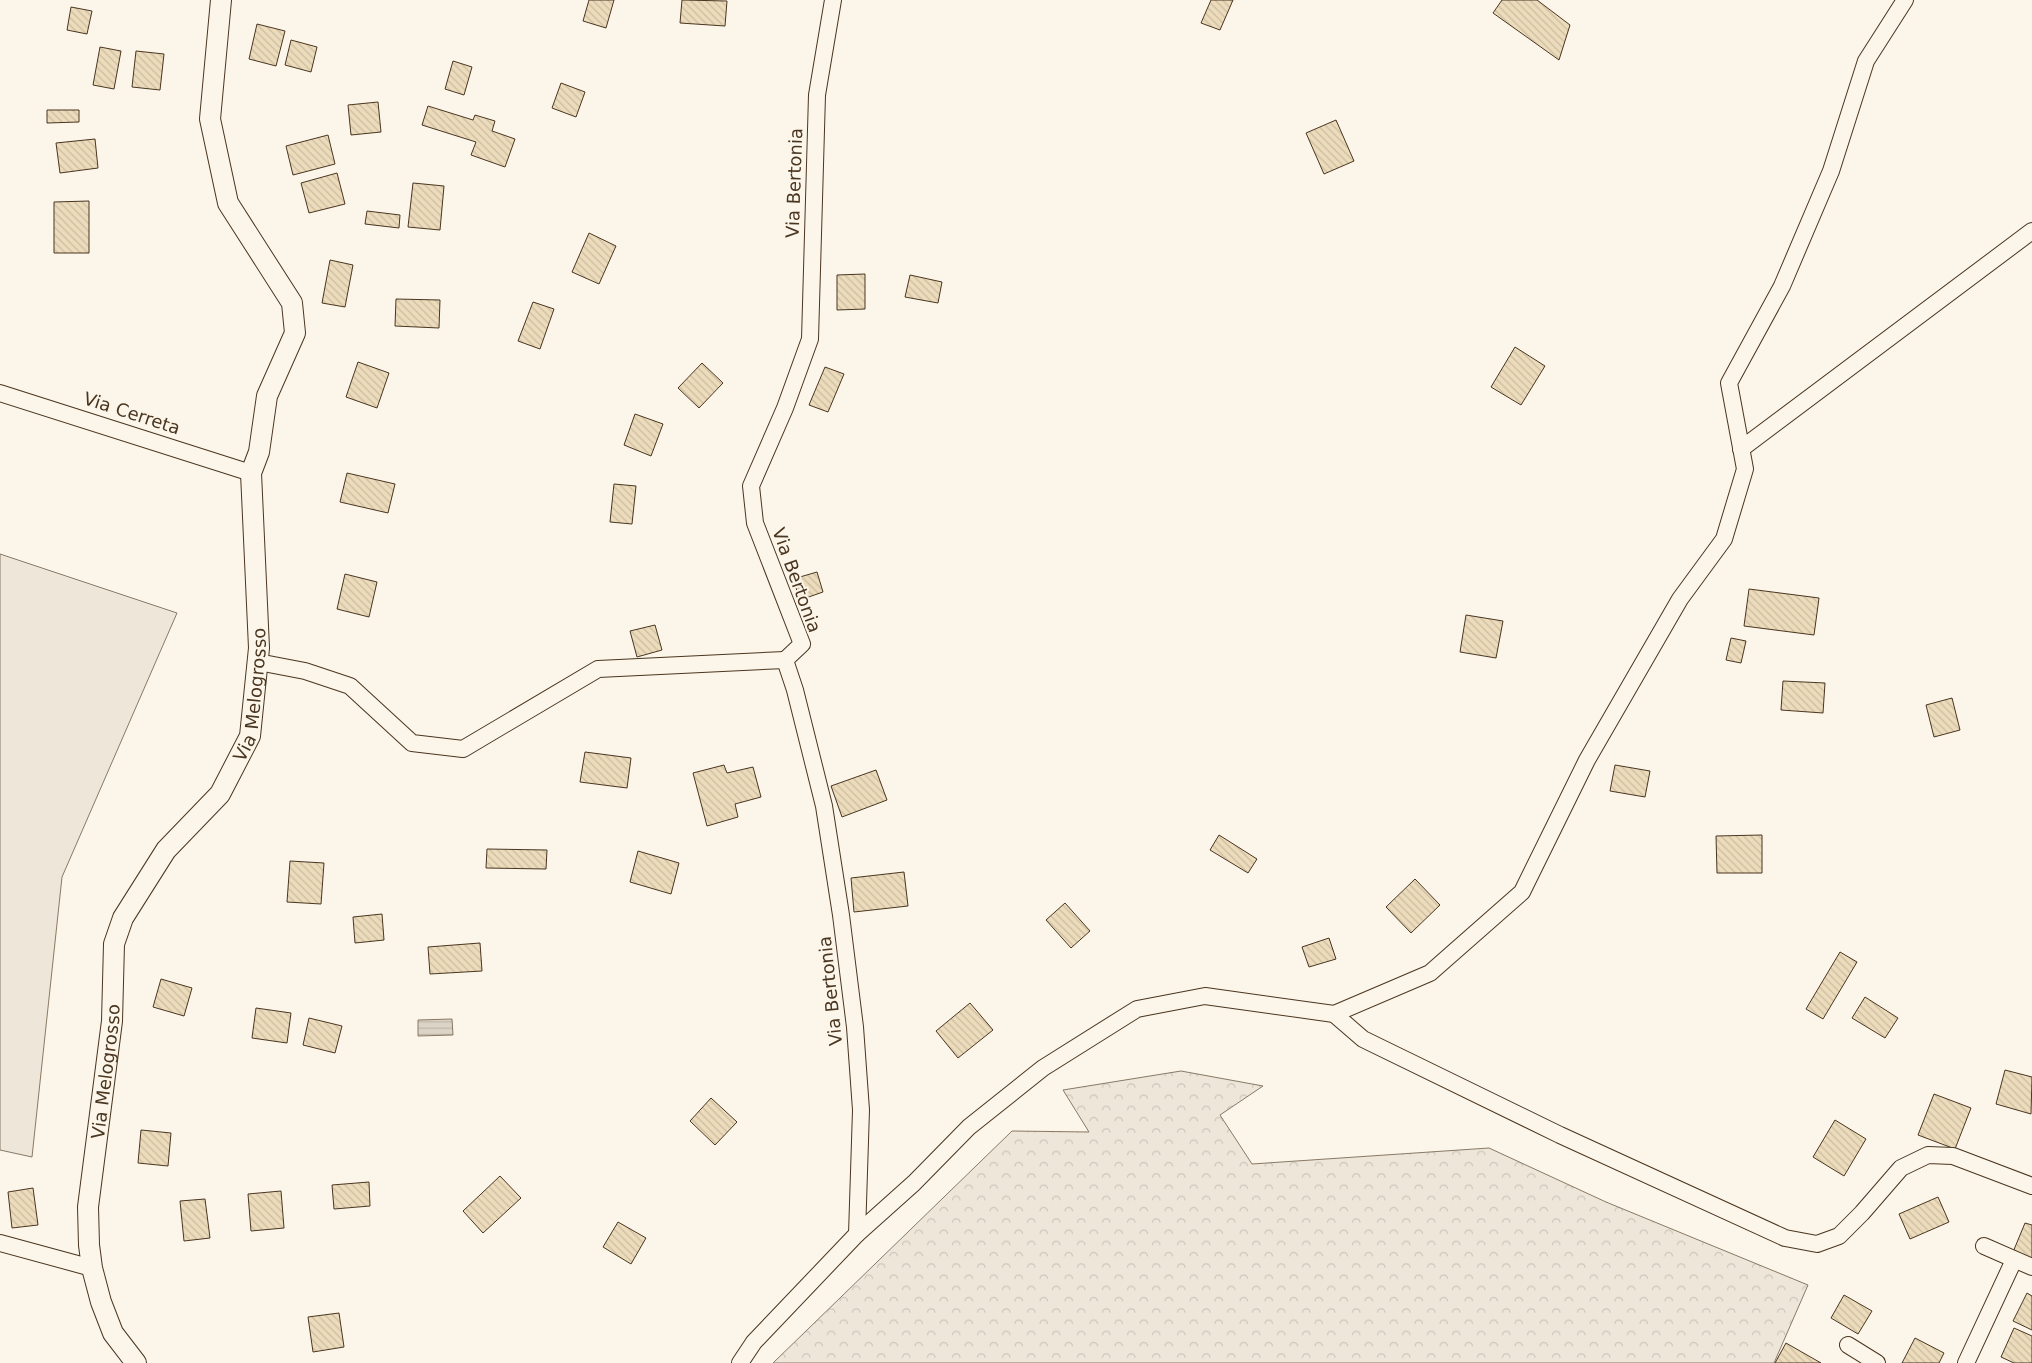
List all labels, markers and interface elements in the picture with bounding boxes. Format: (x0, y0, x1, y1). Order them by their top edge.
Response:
street label: Via Bertonia (782, 128, 806, 238)
street label: Via Cerreta (81, 387, 183, 439)
street label: Via Bertonia (768, 525, 826, 635)
street label: Via Melogrosso (228, 627, 269, 765)
street label: Via Bertonia (814, 935, 846, 1047)
street label: Via Melogrosso (86, 1004, 123, 1140)

